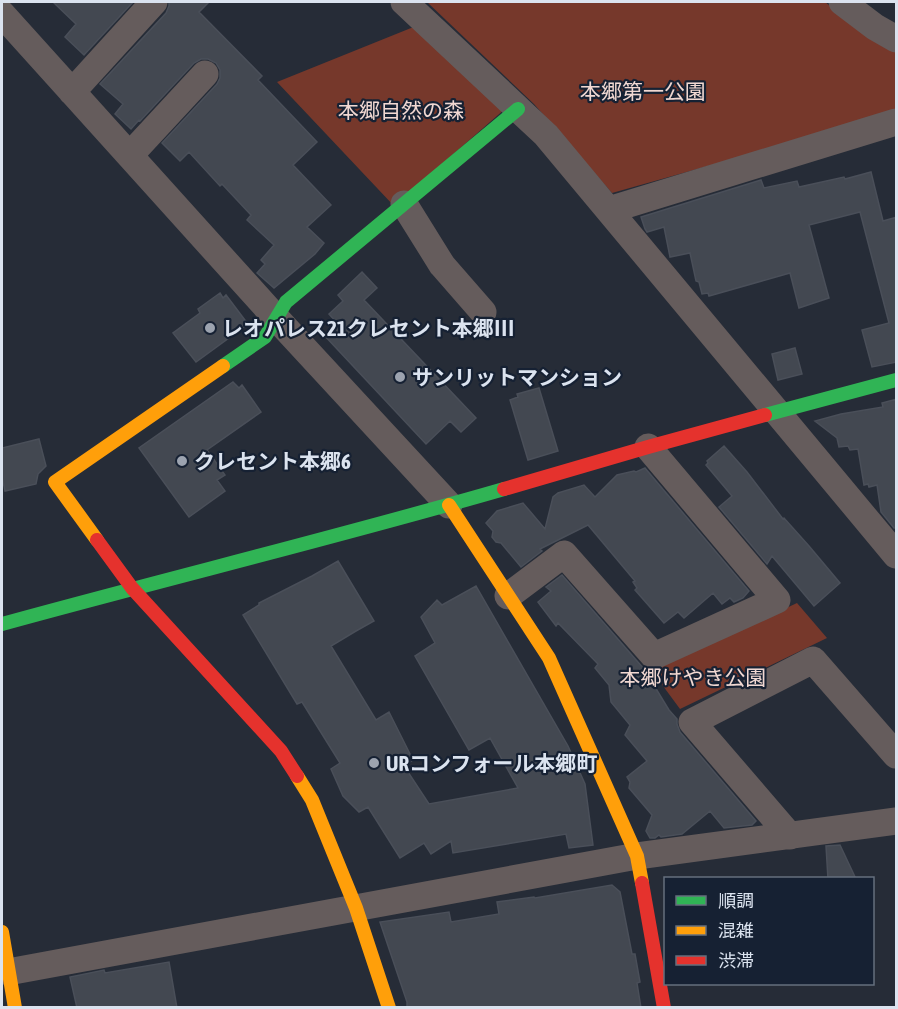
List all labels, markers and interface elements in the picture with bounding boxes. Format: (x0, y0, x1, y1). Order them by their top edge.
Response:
park label: 本郷第一公園 (580, 79, 706, 103)
park label: 本郷自然の森 (338, 98, 464, 122)
place label: レオパレス21クレセント本郷Ⅲ (222, 316, 515, 340)
marker: レオパレス21クレセント本郷Ⅲ (203, 321, 217, 335)
place label: サンリットマンション (412, 365, 622, 389)
marker: サンリットマンション (393, 370, 407, 384)
place label: クレセント本郷6 (194, 449, 351, 473)
marker: クレセント本郷6 (175, 454, 189, 468)
park label: 本郷けやき公園 (620, 665, 767, 689)
place label: URコンフォール本郷町 (386, 751, 597, 775)
marker: URコンフォール本郷町 (367, 756, 381, 770)
legend (664, 877, 874, 985)
text: 順調 (718, 890, 754, 911)
text: 混雑 (718, 920, 754, 941)
text: 渋滞 (718, 950, 754, 971)

